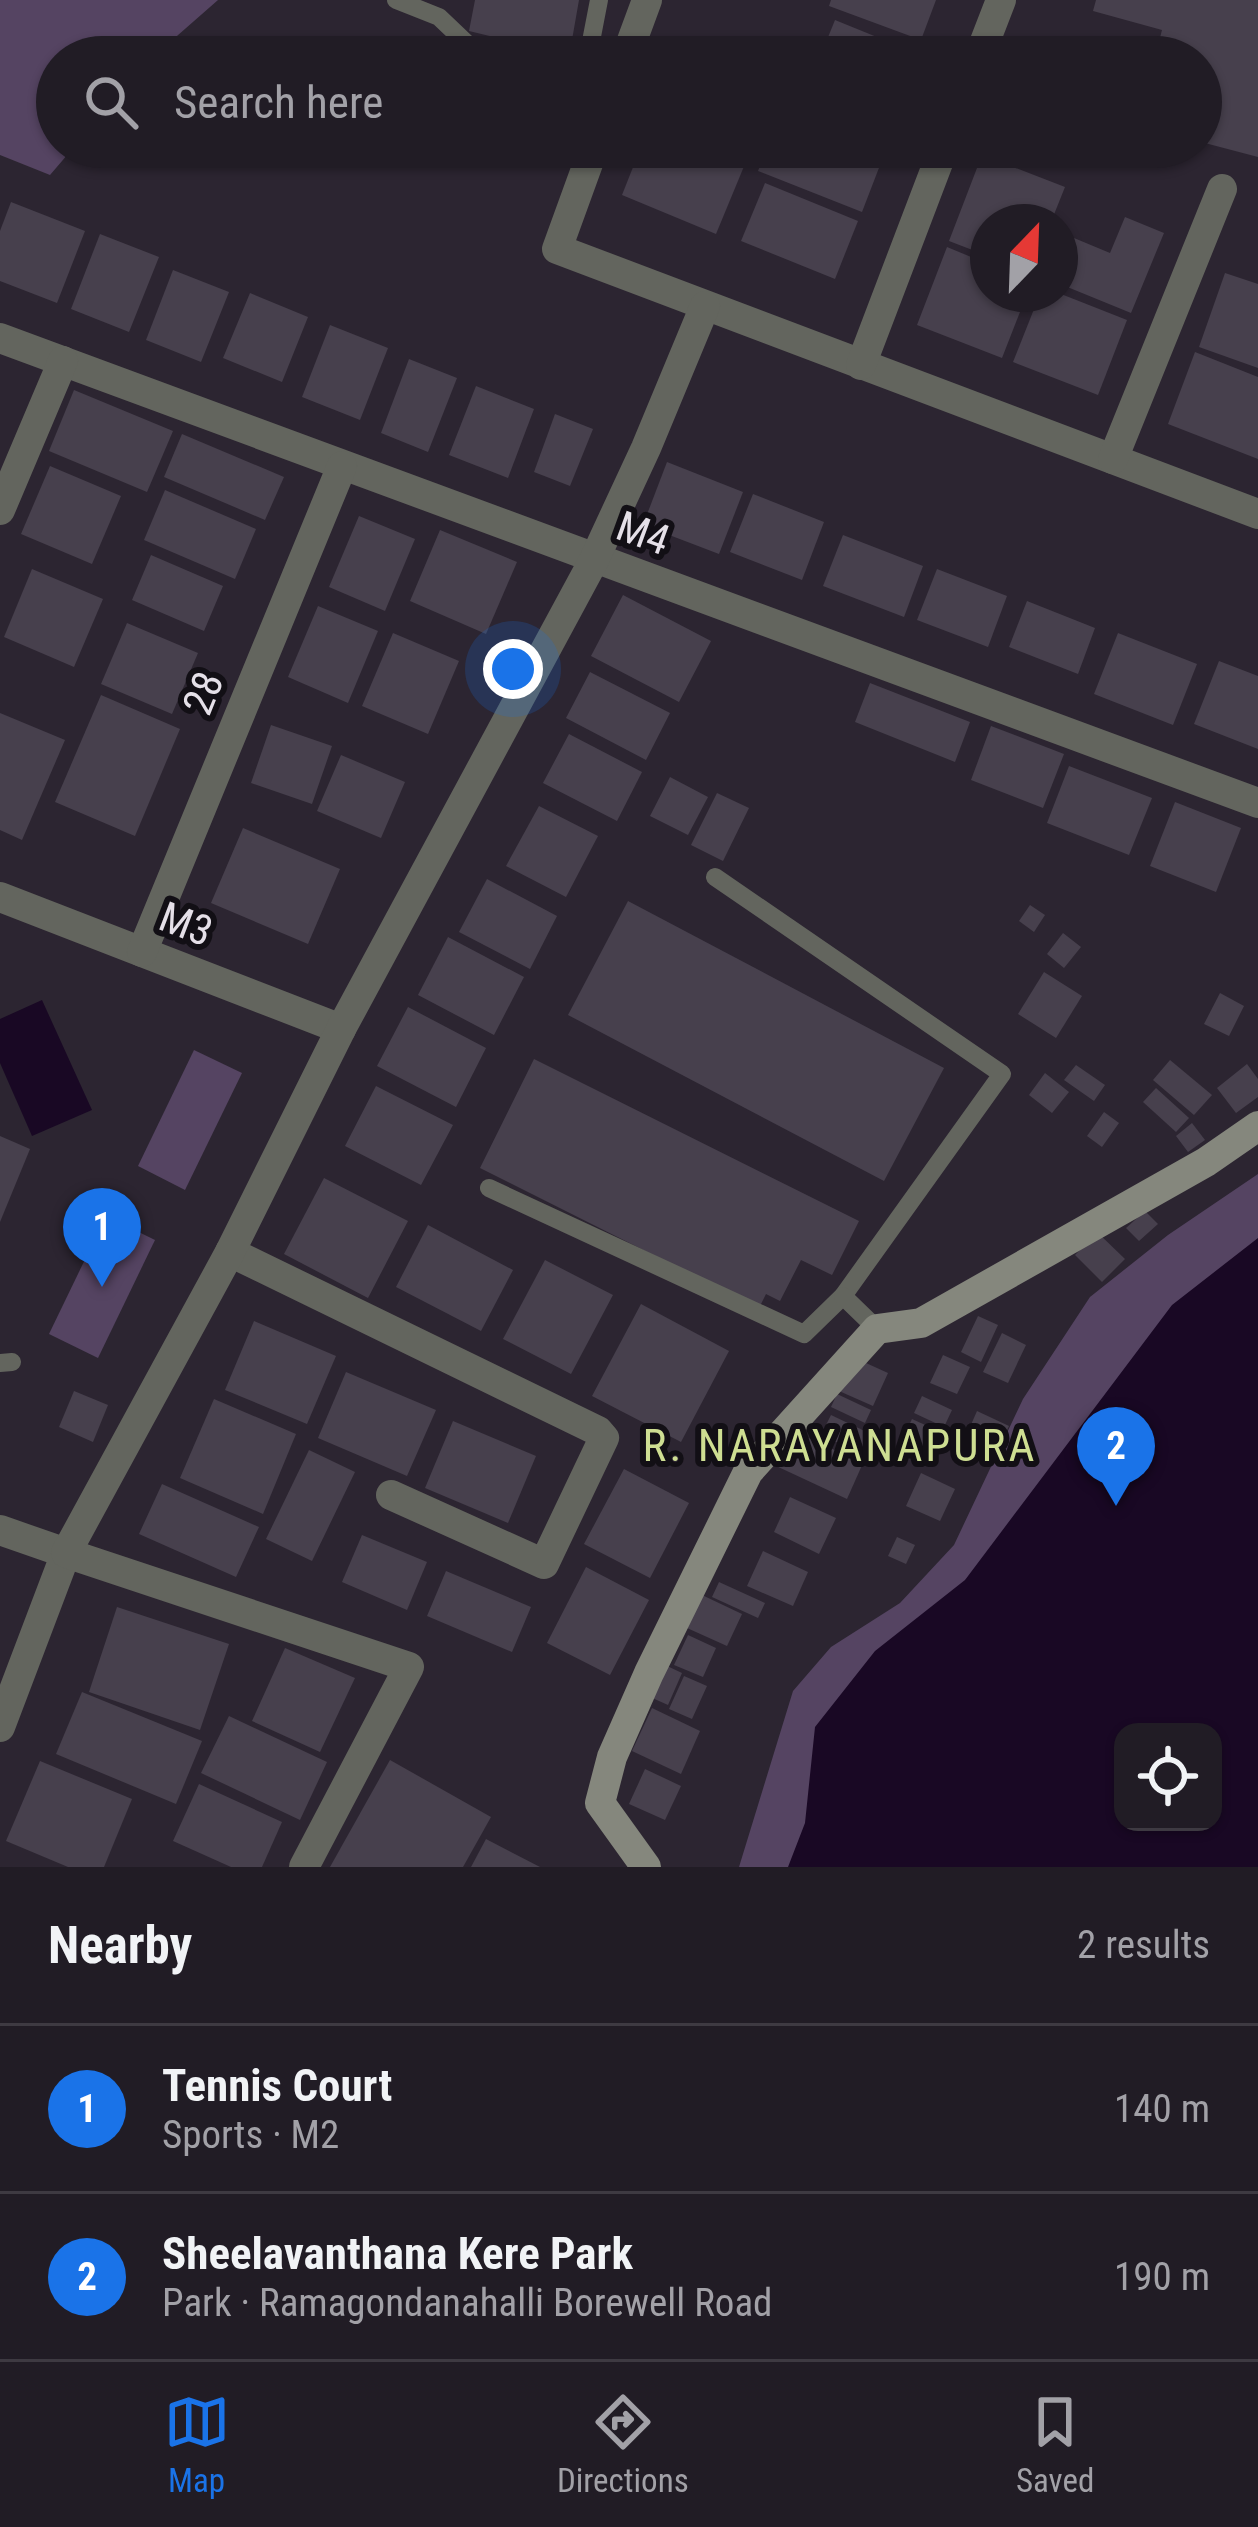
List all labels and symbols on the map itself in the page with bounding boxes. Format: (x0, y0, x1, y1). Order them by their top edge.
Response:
north arrow (970, 204, 1078, 312)
street label: M4 (610, 501, 676, 565)
your location (483, 639, 543, 699)
street label: 28 (173, 665, 233, 721)
street label: M3 (153, 892, 219, 956)
pin: 1 (63, 1188, 141, 1287)
pin: 2 (1077, 1407, 1155, 1506)
district label: R. NARAYANAPURA (643, 1419, 1037, 1472)

